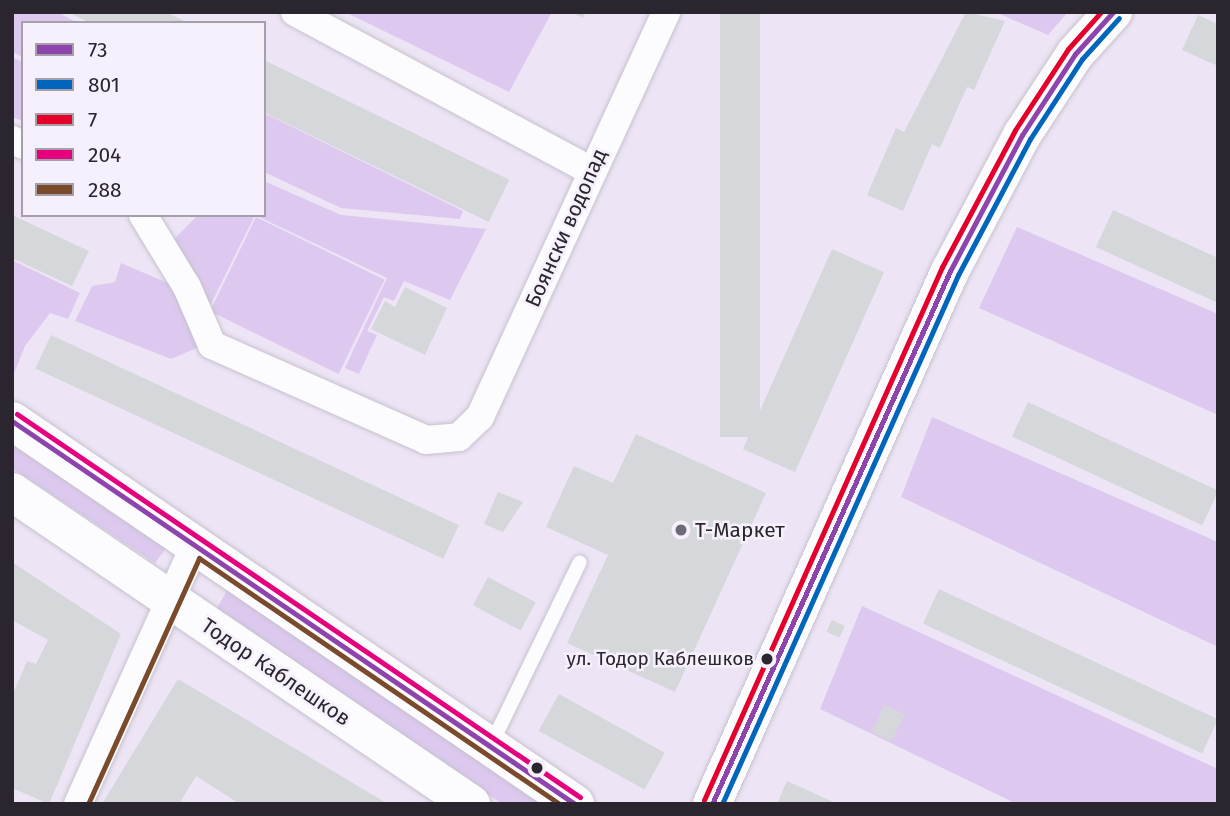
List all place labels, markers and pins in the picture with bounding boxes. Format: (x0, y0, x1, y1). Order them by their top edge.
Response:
place label: Т-Маркет (695, 517, 785, 543)
marker: Т-Маркет (673, 522, 689, 538)
place label: ул. Тодор Каблешков (567, 648, 754, 670)
marker: ул. Тодор Каблешков (760, 652, 774, 666)
unlabelled marker (530, 761, 544, 775)

